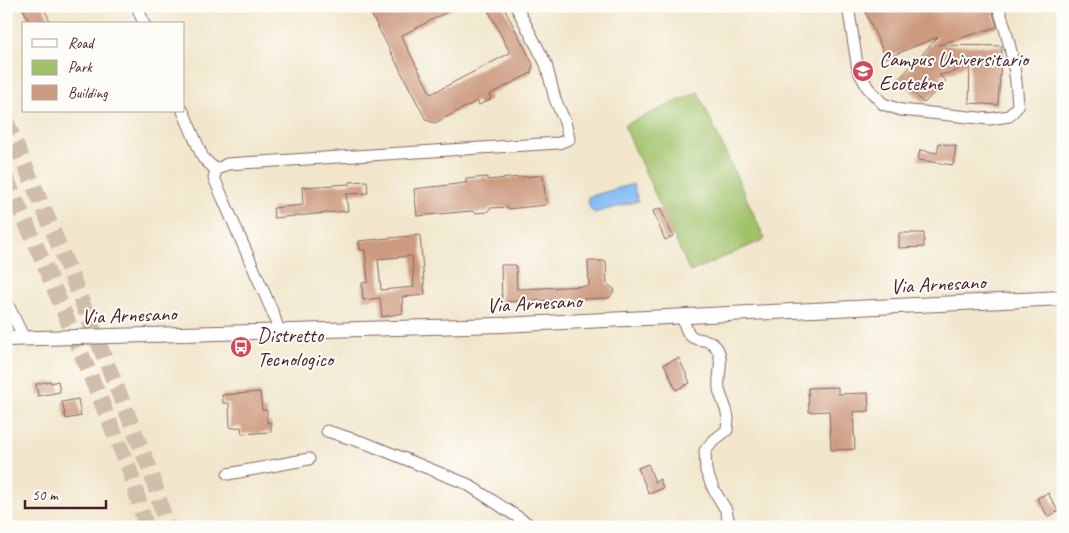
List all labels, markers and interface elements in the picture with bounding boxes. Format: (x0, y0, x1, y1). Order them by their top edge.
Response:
legend (22, 22, 185, 112)
text: Road (68, 34, 95, 53)
place label: Campus Universitario Ecotekne (879, 46, 1031, 96)
text: Park (68, 58, 93, 77)
school or university icon: Campus Universitario Ecotekne (851, 59, 875, 83)
text: Building (68, 84, 108, 103)
street label: Via Arnesano (890, 268, 989, 299)
street label: Via Arnesano (486, 287, 585, 318)
street label: Via Arnesano (81, 300, 180, 330)
place label: Distretto Tecnologico (257, 322, 336, 372)
bus stop icon: Distretto Tecnologico (229, 335, 253, 359)
scale bar (25, 478, 106, 510)
text: 50 m (32, 486, 59, 505)

